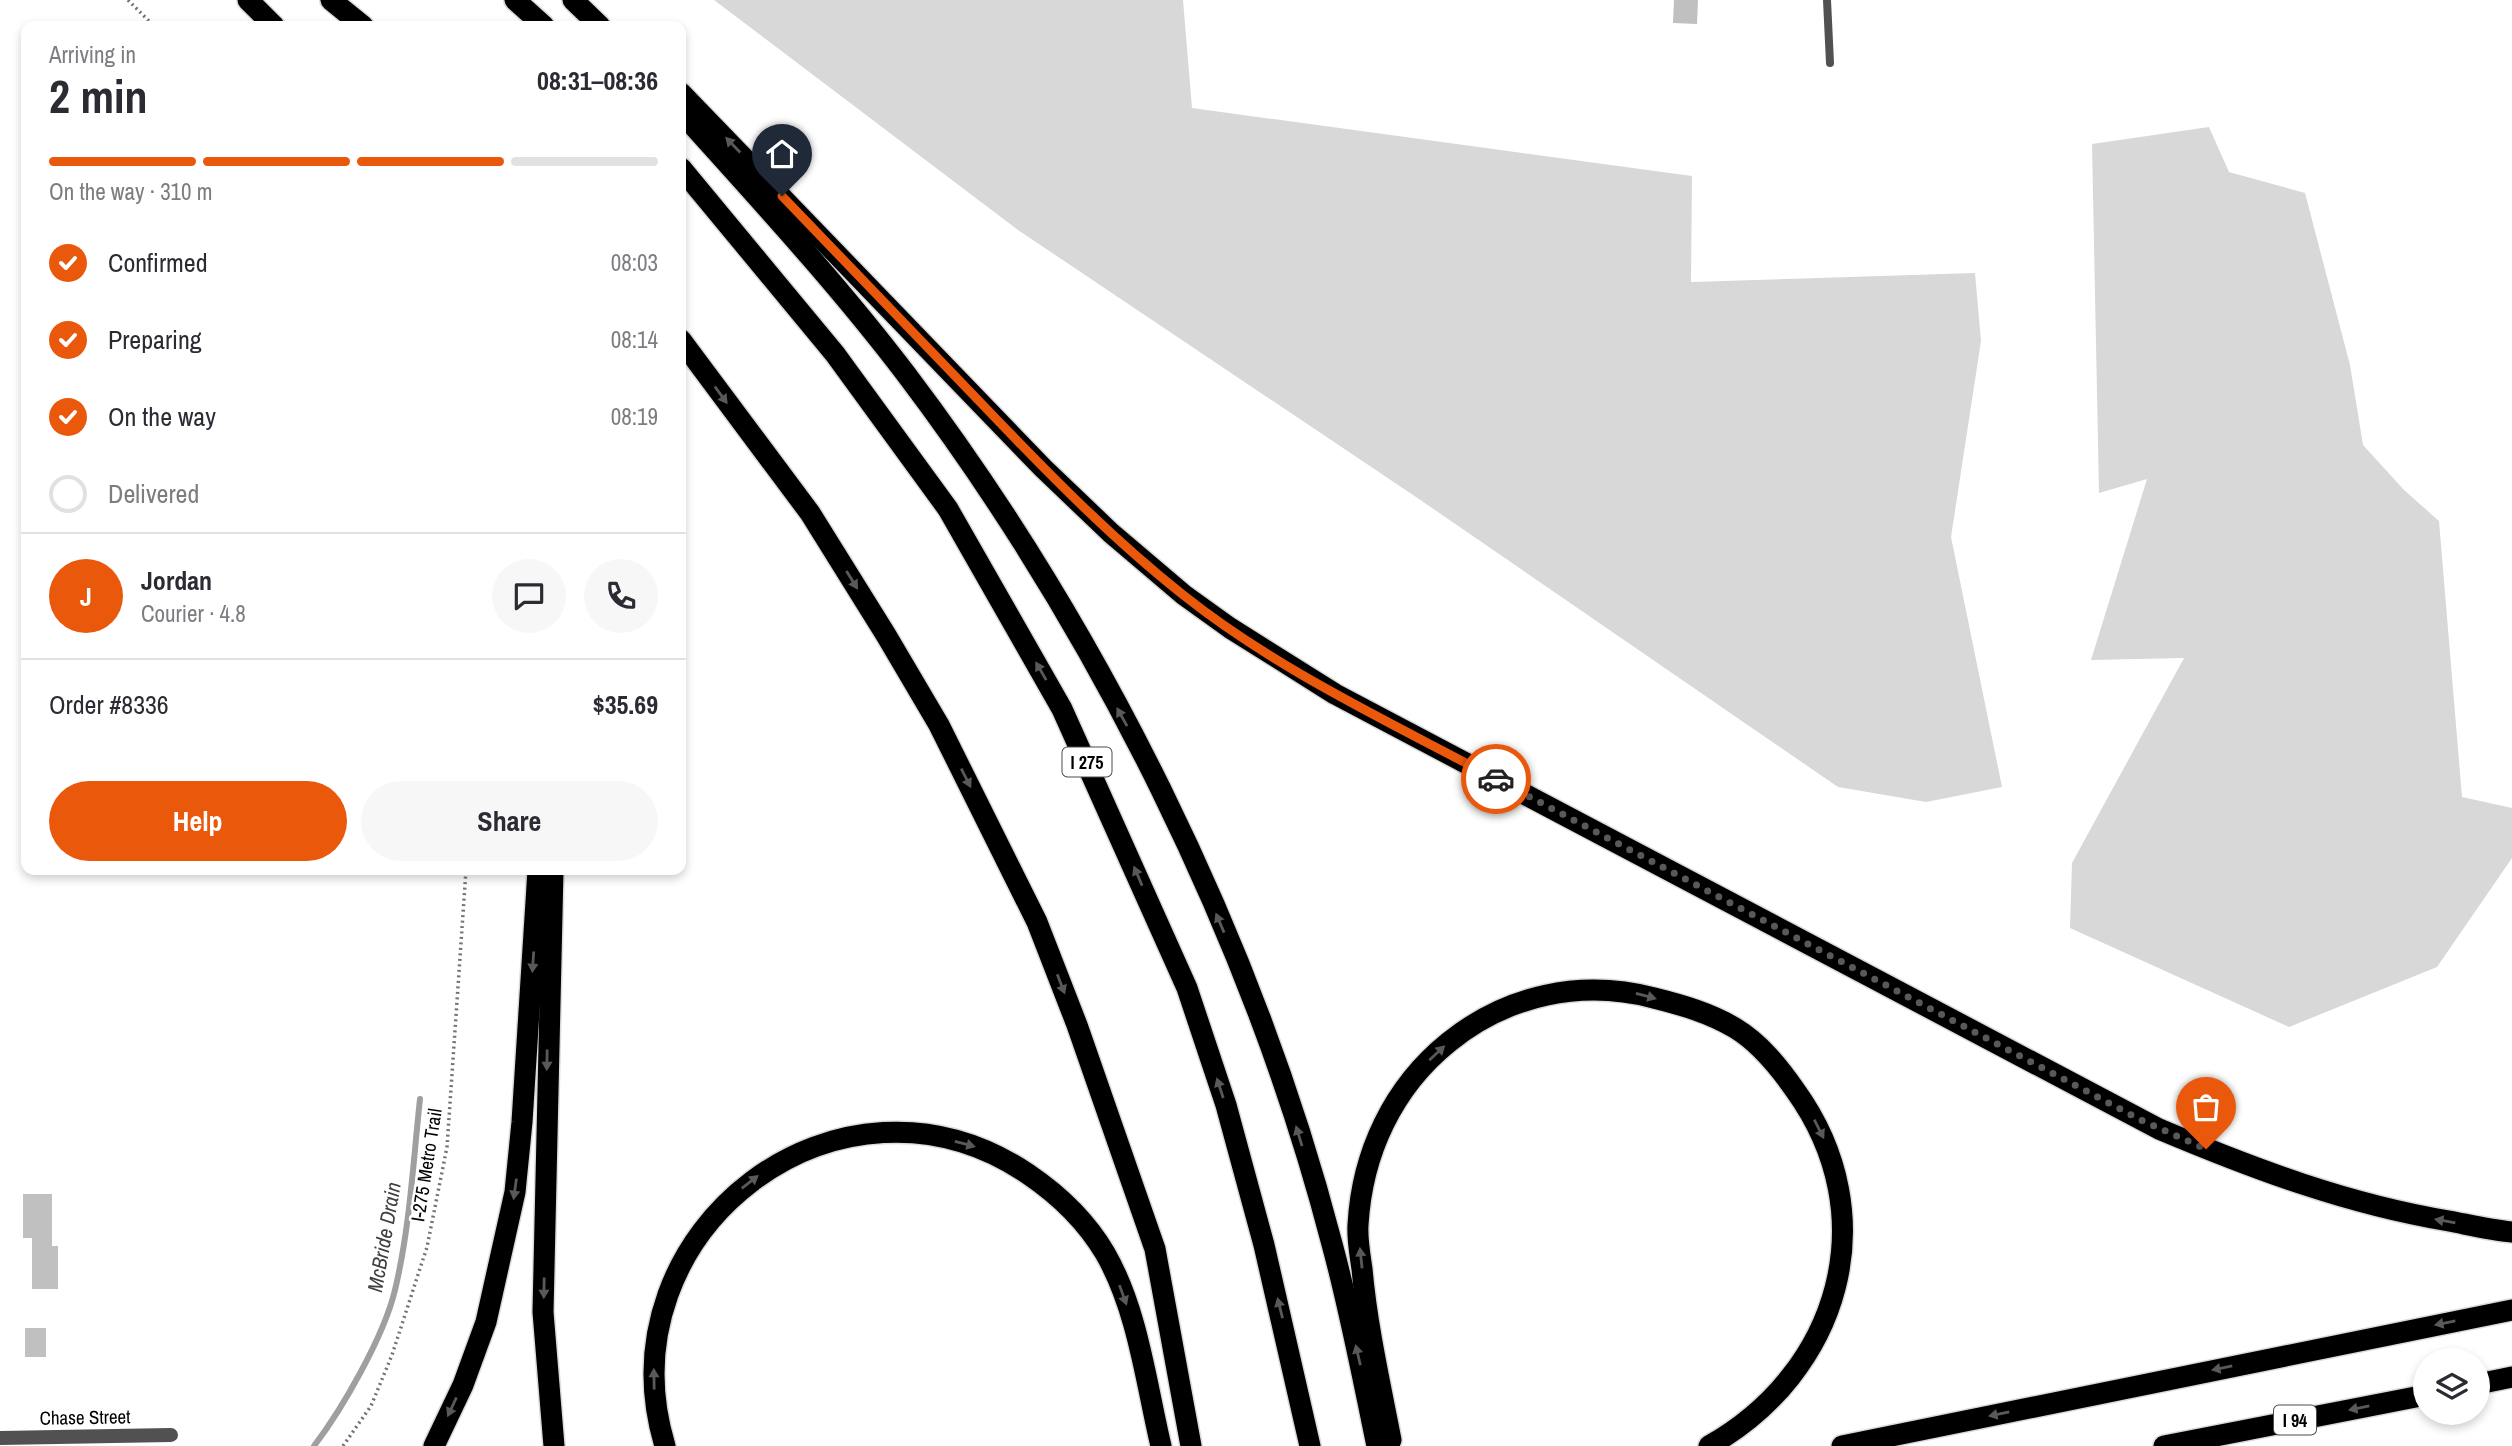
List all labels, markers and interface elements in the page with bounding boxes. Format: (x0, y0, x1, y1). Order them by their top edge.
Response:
text: Arriving in (49, 39, 136, 70)
text: 08:31–08:36 (537, 63, 658, 98)
text: 2 min (49, 65, 148, 127)
pin (752, 124, 812, 196)
icon: home (763, 135, 801, 173)
one-way arrow (726, 137, 742, 154)
text: On the way · 310 m (49, 176, 213, 207)
icon: check (49, 244, 87, 282)
text: Confirmed (108, 245, 208, 280)
text: 08:03 (611, 247, 658, 278)
icon: check (49, 321, 87, 359)
text: Preparing (108, 322, 202, 357)
text: 08:14 (611, 324, 658, 355)
one-way arrow (714, 386, 728, 404)
icon: check (49, 398, 87, 436)
text: On the way (108, 399, 216, 434)
text: 08:19 (611, 401, 658, 432)
text: Delivered (108, 476, 199, 511)
button: chat (492, 559, 566, 633)
button: phone (584, 559, 658, 633)
text: Jordan (141, 563, 212, 598)
one-way arrow (846, 571, 859, 590)
text: J (80, 579, 92, 614)
text: Courier · 4.8 (141, 598, 246, 629)
one-way arrow (1034, 661, 1047, 680)
text: Order #8336 (49, 687, 169, 722)
text: $35.69 (593, 687, 658, 722)
one-way arrow (1116, 708, 1128, 727)
courier (1461, 744, 1531, 814)
road number: I 275 (1062, 748, 1112, 776)
icon: car (1477, 760, 1515, 798)
one-way arrow (960, 768, 971, 788)
button: Help (49, 781, 347, 861)
button: Share (361, 781, 658, 861)
one-way arrow (1132, 866, 1144, 886)
one-way arrow (1214, 912, 1225, 933)
one-way arrow (527, 952, 538, 974)
one-way arrow (1056, 974, 1067, 995)
one-way arrow (1635, 991, 1657, 1002)
one-way arrow (1428, 1045, 1445, 1061)
one-way arrow (542, 1050, 553, 1072)
pin (2176, 1077, 2236, 1149)
one-way arrow (1214, 1078, 1225, 1099)
icon: bag (2187, 1088, 2225, 1126)
street label: I-275 Metro Trail (404, 1107, 448, 1223)
one-way arrow (1813, 1119, 1824, 1139)
one-way arrow (1293, 1125, 1304, 1146)
one-way arrow (955, 1140, 976, 1150)
one-way arrow (741, 1176, 759, 1190)
one-way arrow (509, 1178, 520, 1200)
water label: McBride Drain (360, 1180, 408, 1294)
one-way arrow (2434, 1215, 2456, 1226)
one-way arrow (1355, 1247, 1366, 1269)
one-way arrow (538, 1277, 549, 1299)
one-way arrow (1118, 1285, 1129, 1306)
one-way arrow (1274, 1296, 1285, 1318)
one-way arrow (2434, 1318, 2456, 1329)
one-way arrow (1352, 1344, 1363, 1366)
map controls (2413, 1348, 2490, 1425)
button: layers (2413, 1348, 2490, 1425)
one-way arrow (2211, 1363, 2233, 1374)
one-way arrow (648, 1368, 660, 1390)
one-way arrow (446, 1397, 458, 1417)
one-way arrow (2348, 1402, 2370, 1413)
street label: Chase Street (39, 1403, 131, 1431)
road number: I 94 (2274, 1406, 2316, 1434)
one-way arrow (1988, 1409, 2010, 1420)

